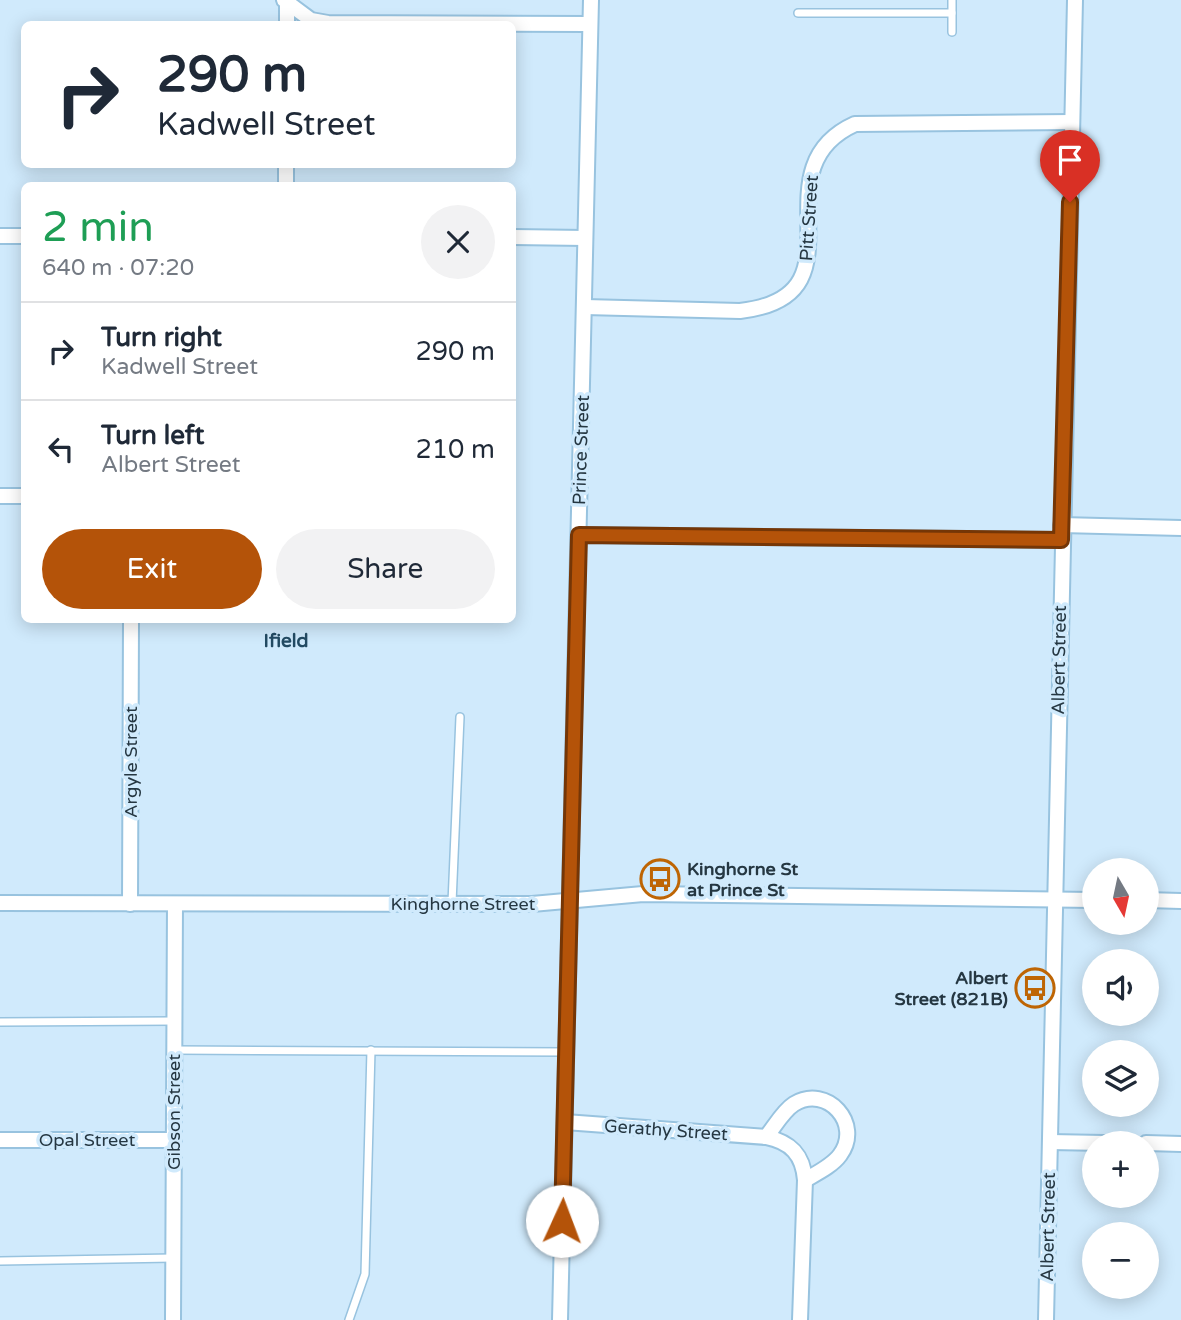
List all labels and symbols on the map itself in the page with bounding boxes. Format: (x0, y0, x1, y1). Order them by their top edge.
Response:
pin (1040, 130, 1100, 202)
street label: Pitt Street (795, 174, 823, 262)
street label: Prince Street (568, 394, 594, 505)
street label: Albert Street (1047, 605, 1071, 715)
district label: Ifield (264, 630, 309, 652)
street label: Argyle Street (120, 706, 142, 818)
bus stop icon: Kinghorne St at Prince St (639, 858, 681, 900)
place label: Kinghorne St at Prince St (687, 858, 798, 901)
north arrow (1082, 858, 1158, 934)
street label: Kinghorne Street (391, 893, 536, 915)
place label: Albert Street (821B) (895, 967, 1008, 1010)
bus stop icon: Albert Street (821B) (1014, 967, 1056, 1009)
street label: Gibson Street (163, 1054, 185, 1170)
street label: Gerathy Street (603, 1115, 729, 1145)
street label: Opal Street (39, 1129, 135, 1151)
street label: Albert Street (1036, 1172, 1060, 1282)
position arrow (525, 1184, 599, 1258)

